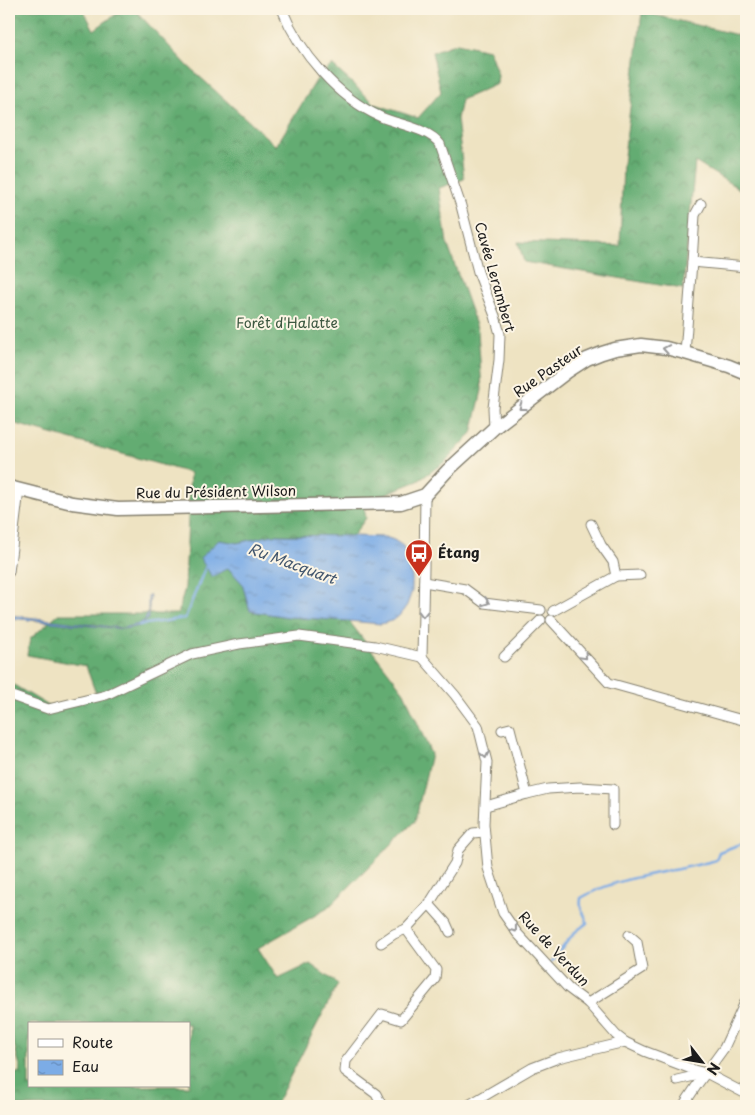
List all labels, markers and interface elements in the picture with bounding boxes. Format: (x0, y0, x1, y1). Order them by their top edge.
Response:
street label: Cavée Lerambert (470, 219, 521, 335)
park label: Forêt d'Halatte (236, 312, 338, 333)
street label: Rue Pasteur (509, 339, 587, 402)
one-way arrow (662, 344, 671, 354)
one-way arrow (518, 401, 528, 410)
street label: Rue du Président Wilson (136, 480, 296, 503)
water label: Ru Macquart (246, 536, 341, 590)
bus stop icon: Étang (404, 538, 434, 577)
place label: Étang (438, 542, 480, 563)
one-way arrow (481, 596, 489, 606)
one-way arrow (418, 610, 428, 618)
one-way arrow (578, 650, 587, 659)
one-way arrow (479, 751, 490, 760)
street label: Rue de Verdun (514, 906, 595, 991)
one-way arrow (509, 923, 518, 932)
legend (28, 1022, 190, 1088)
text: Route (72, 1030, 113, 1053)
north arrow (678, 1038, 728, 1088)
text: Eau (72, 1054, 99, 1077)
text: N (702, 1059, 725, 1079)

